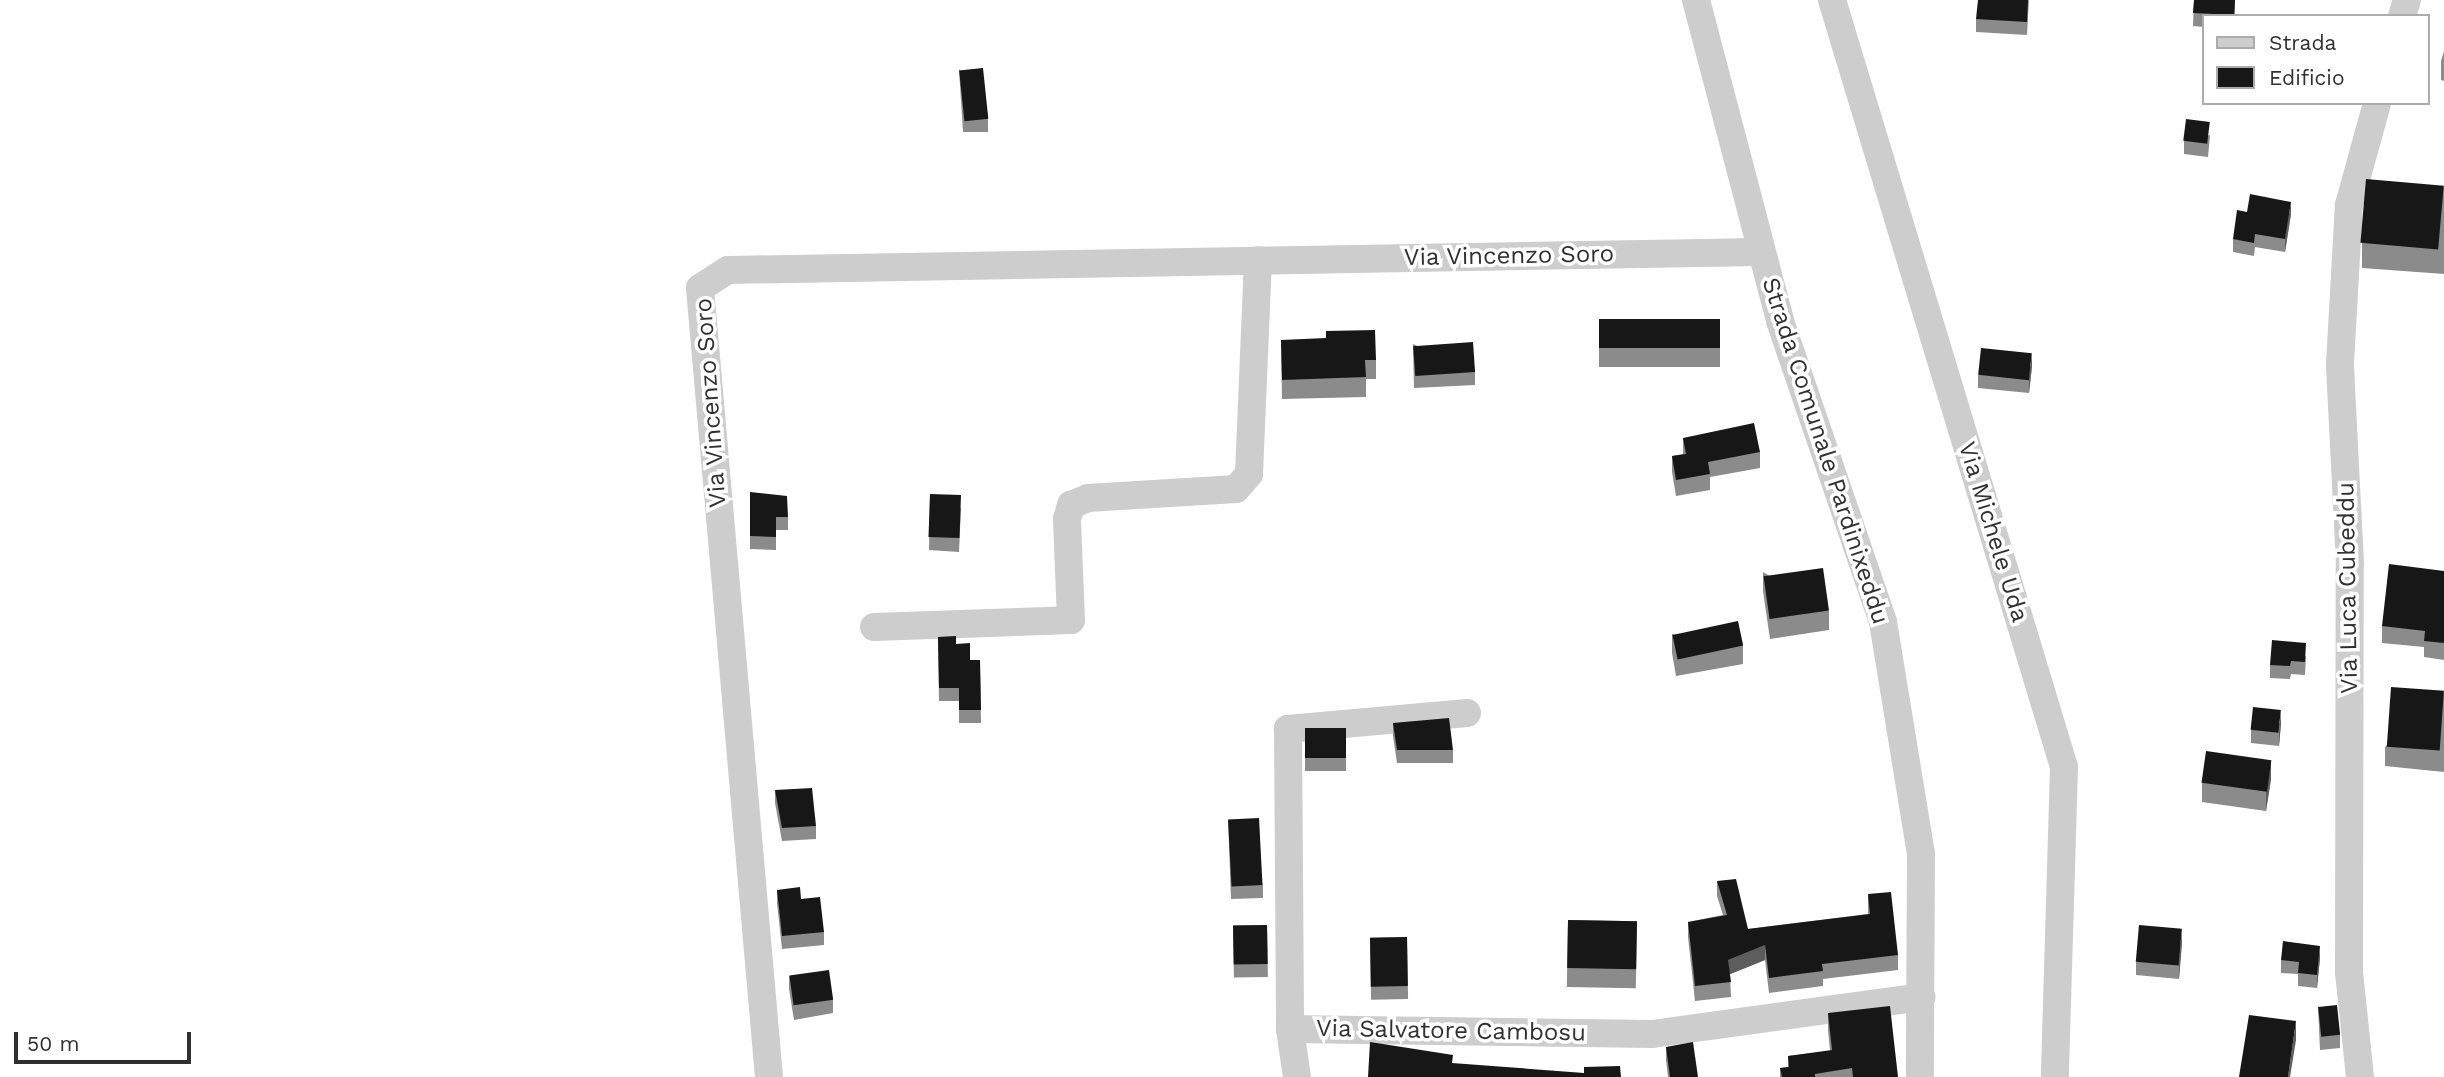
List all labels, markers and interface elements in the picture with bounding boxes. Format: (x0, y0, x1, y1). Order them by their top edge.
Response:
legend (2202, 14, 2430, 105)
text: Strada (2269, 30, 2336, 55)
text: Edificio (2269, 65, 2345, 90)
street label: Via Vincenzo Soro (1403, 240, 1615, 272)
street label: Strada Comunale Pardinixeddu (1755, 274, 1895, 628)
street label: Via Vincenzo Soro (689, 297, 733, 509)
street label: Via Michele Uda (1952, 438, 2034, 626)
street label: Via Luca Cubeddu (2332, 481, 2364, 695)
street label: Via Salvatore Cambosu (1316, 1014, 1586, 1048)
scale bar (18, 1018, 194, 1062)
text: 50 m (27, 1031, 79, 1056)

